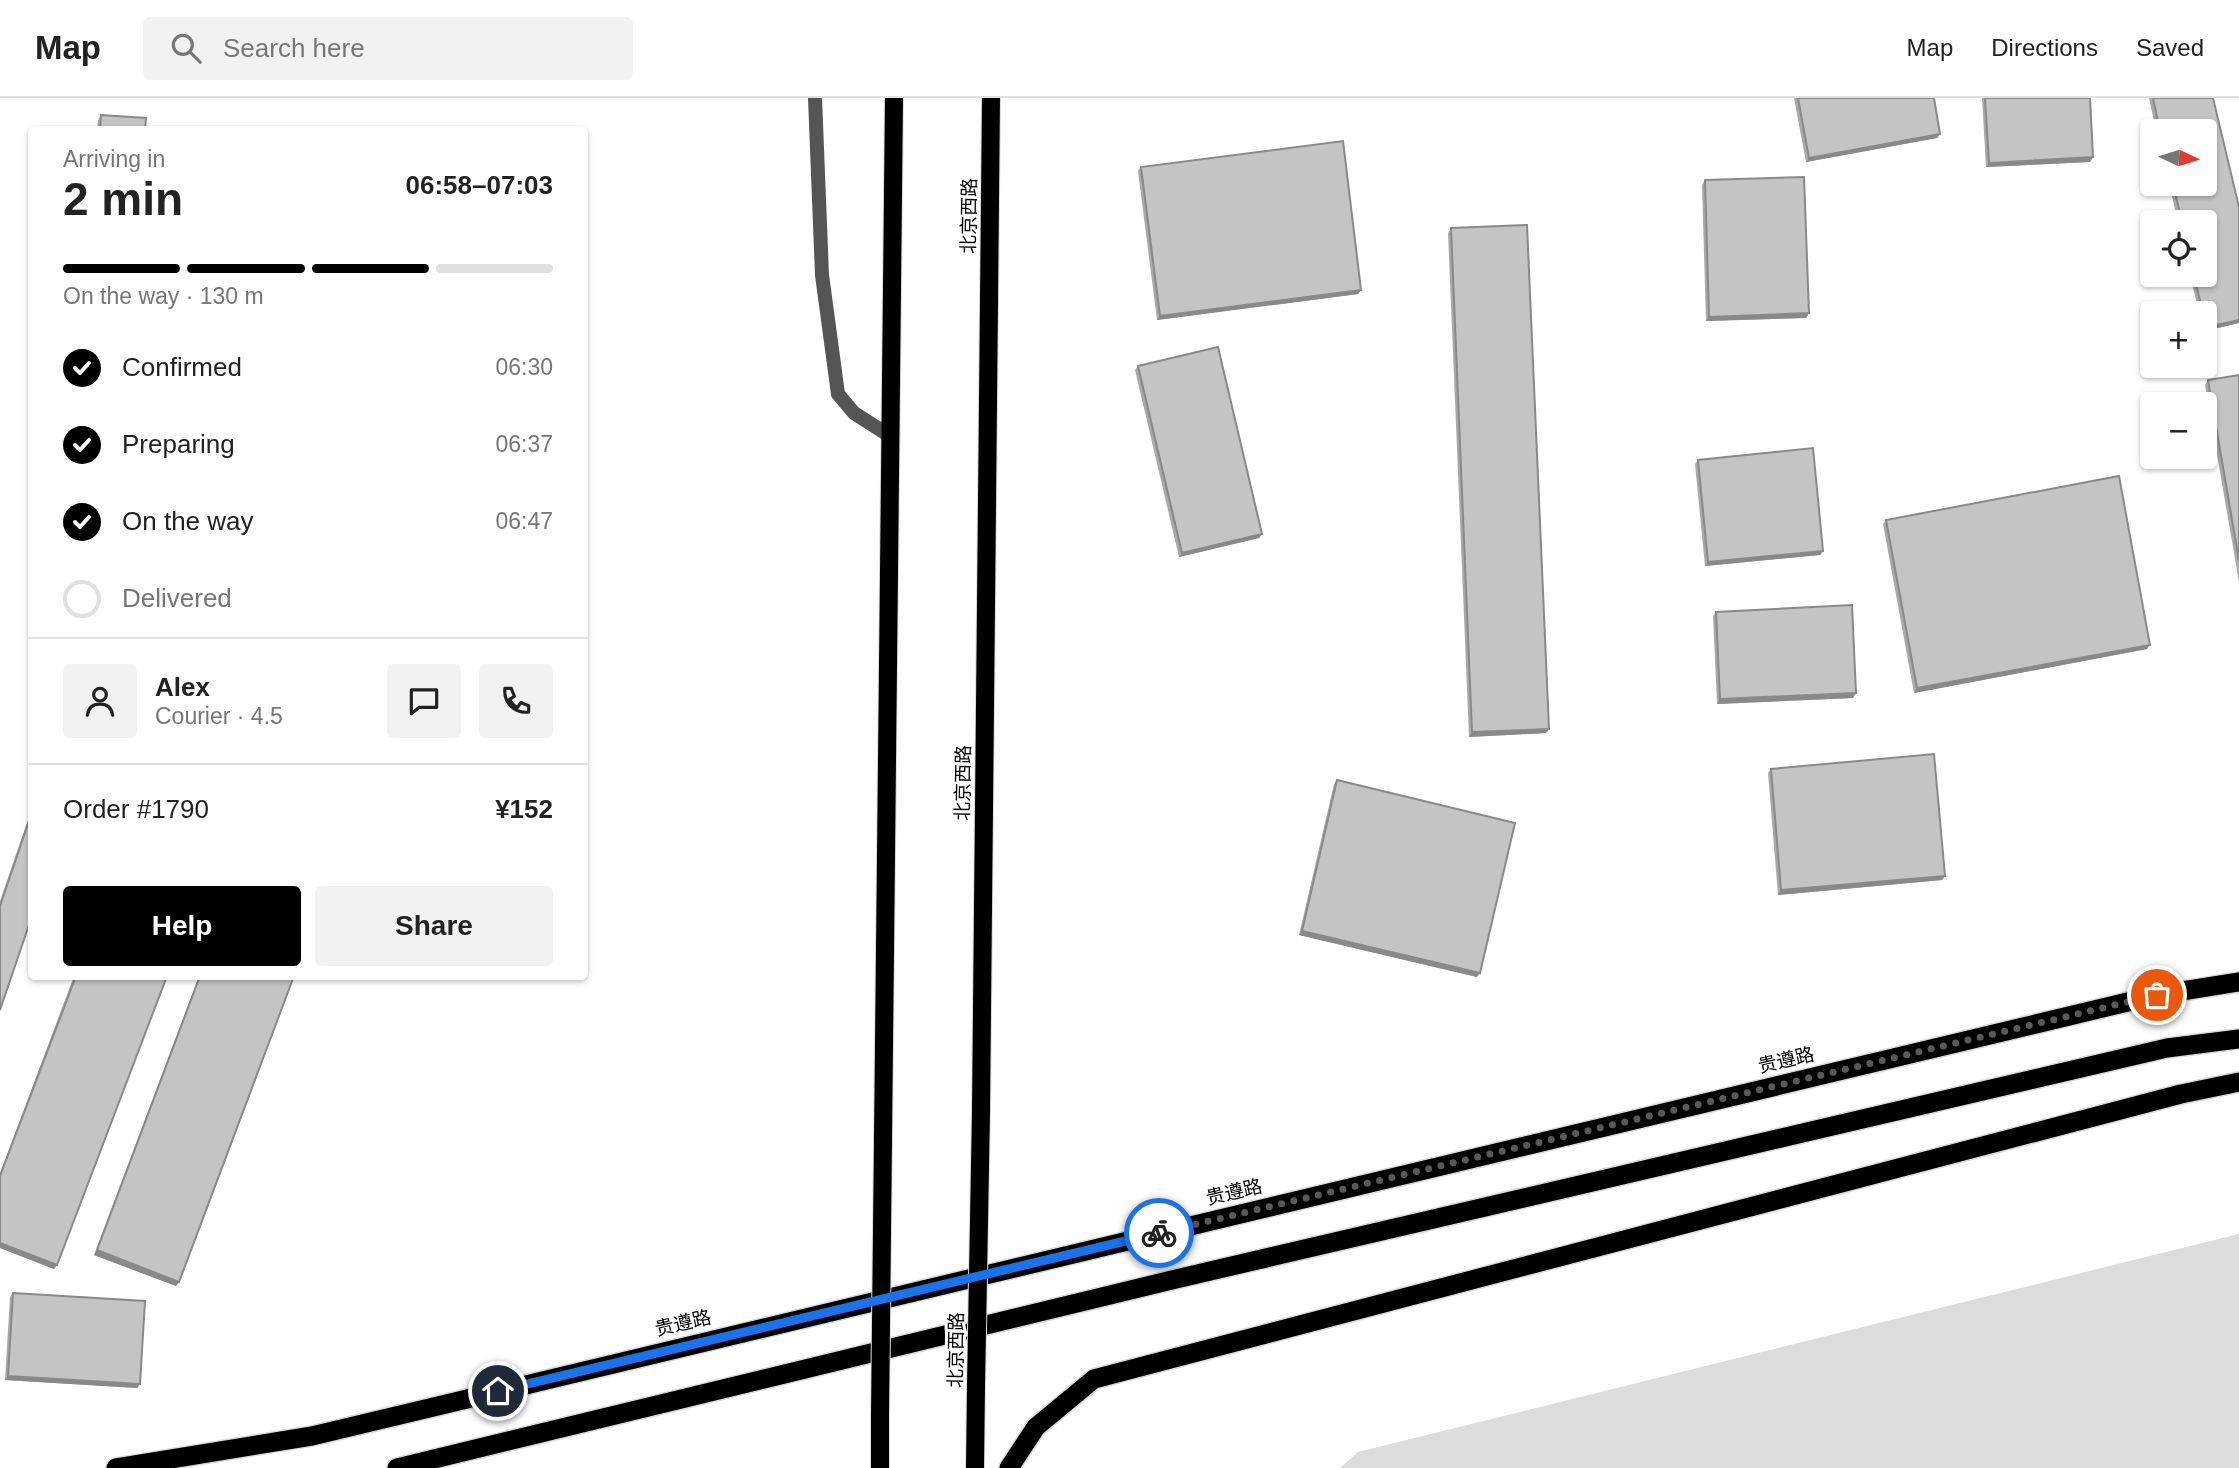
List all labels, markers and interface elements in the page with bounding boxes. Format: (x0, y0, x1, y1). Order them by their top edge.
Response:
search box (143, 17, 633, 80)
text: Map (35, 29, 101, 66)
icon: search (167, 29, 205, 67)
text: Search here (223, 33, 365, 63)
text: Map (1907, 34, 1953, 61)
text: Directions (1991, 34, 2098, 61)
text: Saved (2136, 34, 2204, 61)
north arrow (2140, 119, 2217, 196)
map controls (2140, 119, 2217, 469)
text: Arriving in (63, 146, 165, 172)
text: 06:58–07:03 (406, 170, 553, 200)
text: 2 min (63, 173, 183, 225)
street label: 北京西路 (958, 178, 980, 254)
button: locate (2140, 210, 2217, 287)
text: On the way · 130 m (63, 283, 264, 309)
button: + (2140, 301, 2217, 378)
icon: check (63, 349, 101, 387)
text: Confirmed (122, 352, 242, 382)
text: 06:30 (495, 354, 553, 380)
button: − (2140, 392, 2217, 469)
icon: check (63, 426, 101, 464)
text: Preparing (122, 429, 235, 459)
text: 06:37 (495, 431, 553, 457)
icon: check (63, 503, 101, 541)
text: On the way (122, 506, 254, 536)
text: 06:47 (495, 508, 553, 534)
text: Delivered (122, 583, 232, 613)
button: person (63, 664, 137, 738)
button: chat (387, 664, 461, 738)
button: phone (479, 664, 553, 738)
text: Alex (155, 672, 210, 702)
text: Courier · 4.5 (155, 703, 283, 729)
street label: 北京西路 (952, 745, 974, 821)
text: Order #1790 (63, 794, 209, 824)
text: ¥152 (495, 794, 553, 824)
button: Help (63, 886, 301, 966)
button: Share (315, 886, 553, 966)
pin (2127, 965, 2187, 1025)
icon: bag (2138, 976, 2176, 1014)
street label: 贵遵路 (1756, 1043, 1816, 1077)
street label: 贵遵路 (1204, 1175, 1264, 1209)
courier (1124, 1198, 1194, 1268)
icon: bike (1140, 1214, 1178, 1252)
street label: 贵遵路 (653, 1306, 713, 1340)
street label: 北京西路 (945, 1312, 967, 1388)
pin (468, 1361, 528, 1421)
icon: home (479, 1372, 517, 1410)

